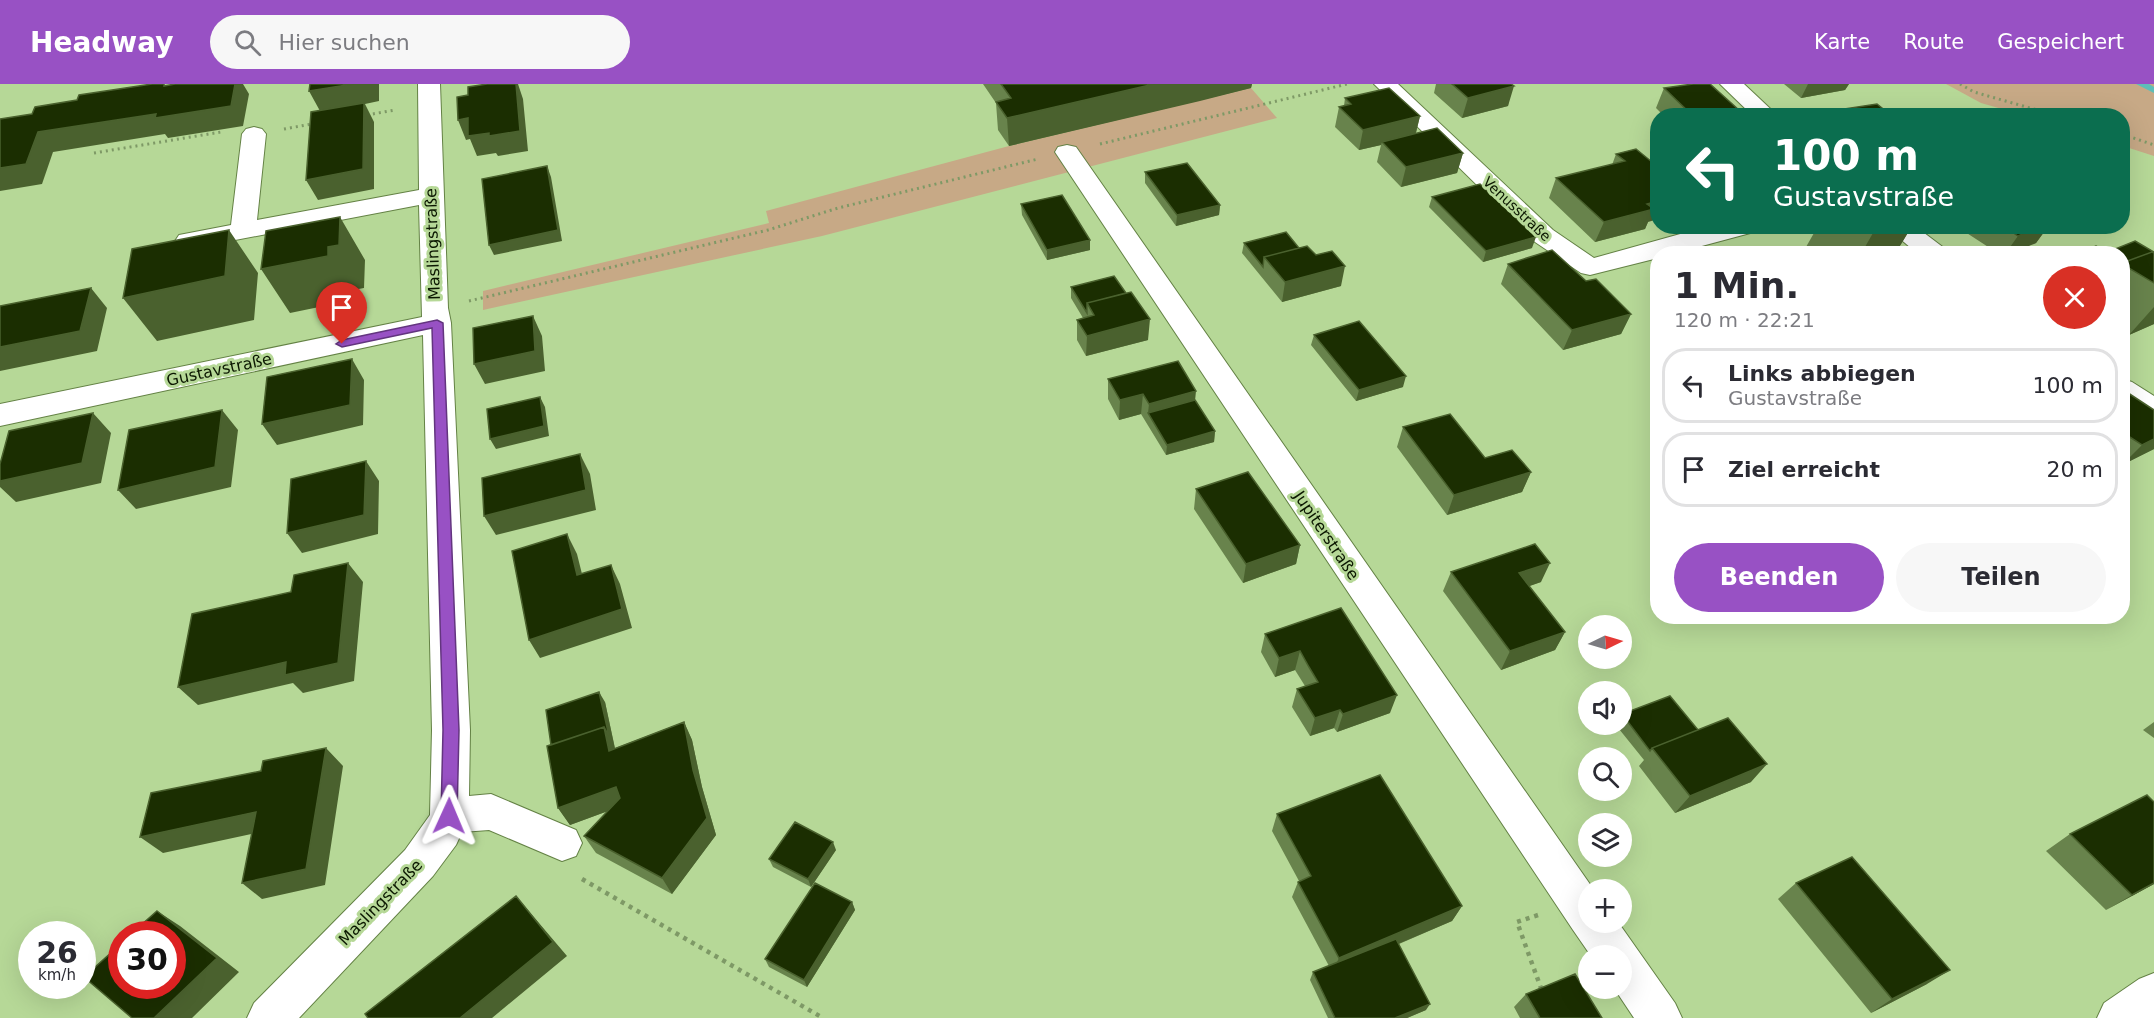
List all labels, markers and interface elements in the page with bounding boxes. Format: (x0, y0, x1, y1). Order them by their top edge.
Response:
search box (210, 15, 630, 69)
text: Headway (30, 26, 174, 59)
icon: search (231, 26, 264, 59)
text: Hier suchen (279, 30, 410, 55)
text: Karte (1814, 30, 1870, 54)
text: Route (1903, 30, 1964, 54)
text: Gespeichert (1997, 30, 2124, 54)
text: 100 m (1773, 131, 1919, 180)
icon: left (1674, 132, 1752, 210)
street label: Venusstraße (1480, 174, 1554, 244)
text: Gustavstraße (1773, 181, 1954, 212)
street label: Maslingstraße (421, 188, 444, 300)
text: 1 Min. (1674, 265, 1799, 306)
button: close (2043, 266, 2106, 329)
pin (316, 282, 367, 344)
icon: arrive (325, 291, 358, 324)
text: 120 m · 22:21 (1674, 308, 1815, 332)
street label: Gustavstraße (165, 349, 274, 390)
text: Links abbiegen (1728, 361, 1916, 386)
icon: left (1677, 369, 1710, 402)
text: 100 m (2033, 373, 2103, 398)
text: Gustavstraße (1728, 386, 1862, 410)
icon: arrive (1677, 453, 1710, 486)
text: Ziel erreicht (1728, 457, 1880, 482)
text: 20 m (2047, 457, 2103, 482)
street label: Jupiterstraße (1289, 486, 1363, 583)
button: Beenden (1674, 543, 1884, 612)
button: Teilen (1896, 543, 2106, 612)
north arrow (1578, 615, 1632, 669)
map controls (1578, 615, 1632, 999)
button: sound (1578, 681, 1632, 735)
button: search (1578, 747, 1632, 801)
position arrow (417, 784, 481, 848)
button: layers (1578, 813, 1632, 867)
street label: Maslingstraße (335, 855, 426, 949)
button: + (1578, 879, 1632, 933)
speed limit sign: 30 (108, 921, 186, 999)
text: 26 (36, 935, 78, 970)
button: − (1578, 945, 1632, 999)
text: km/h (38, 966, 76, 984)

